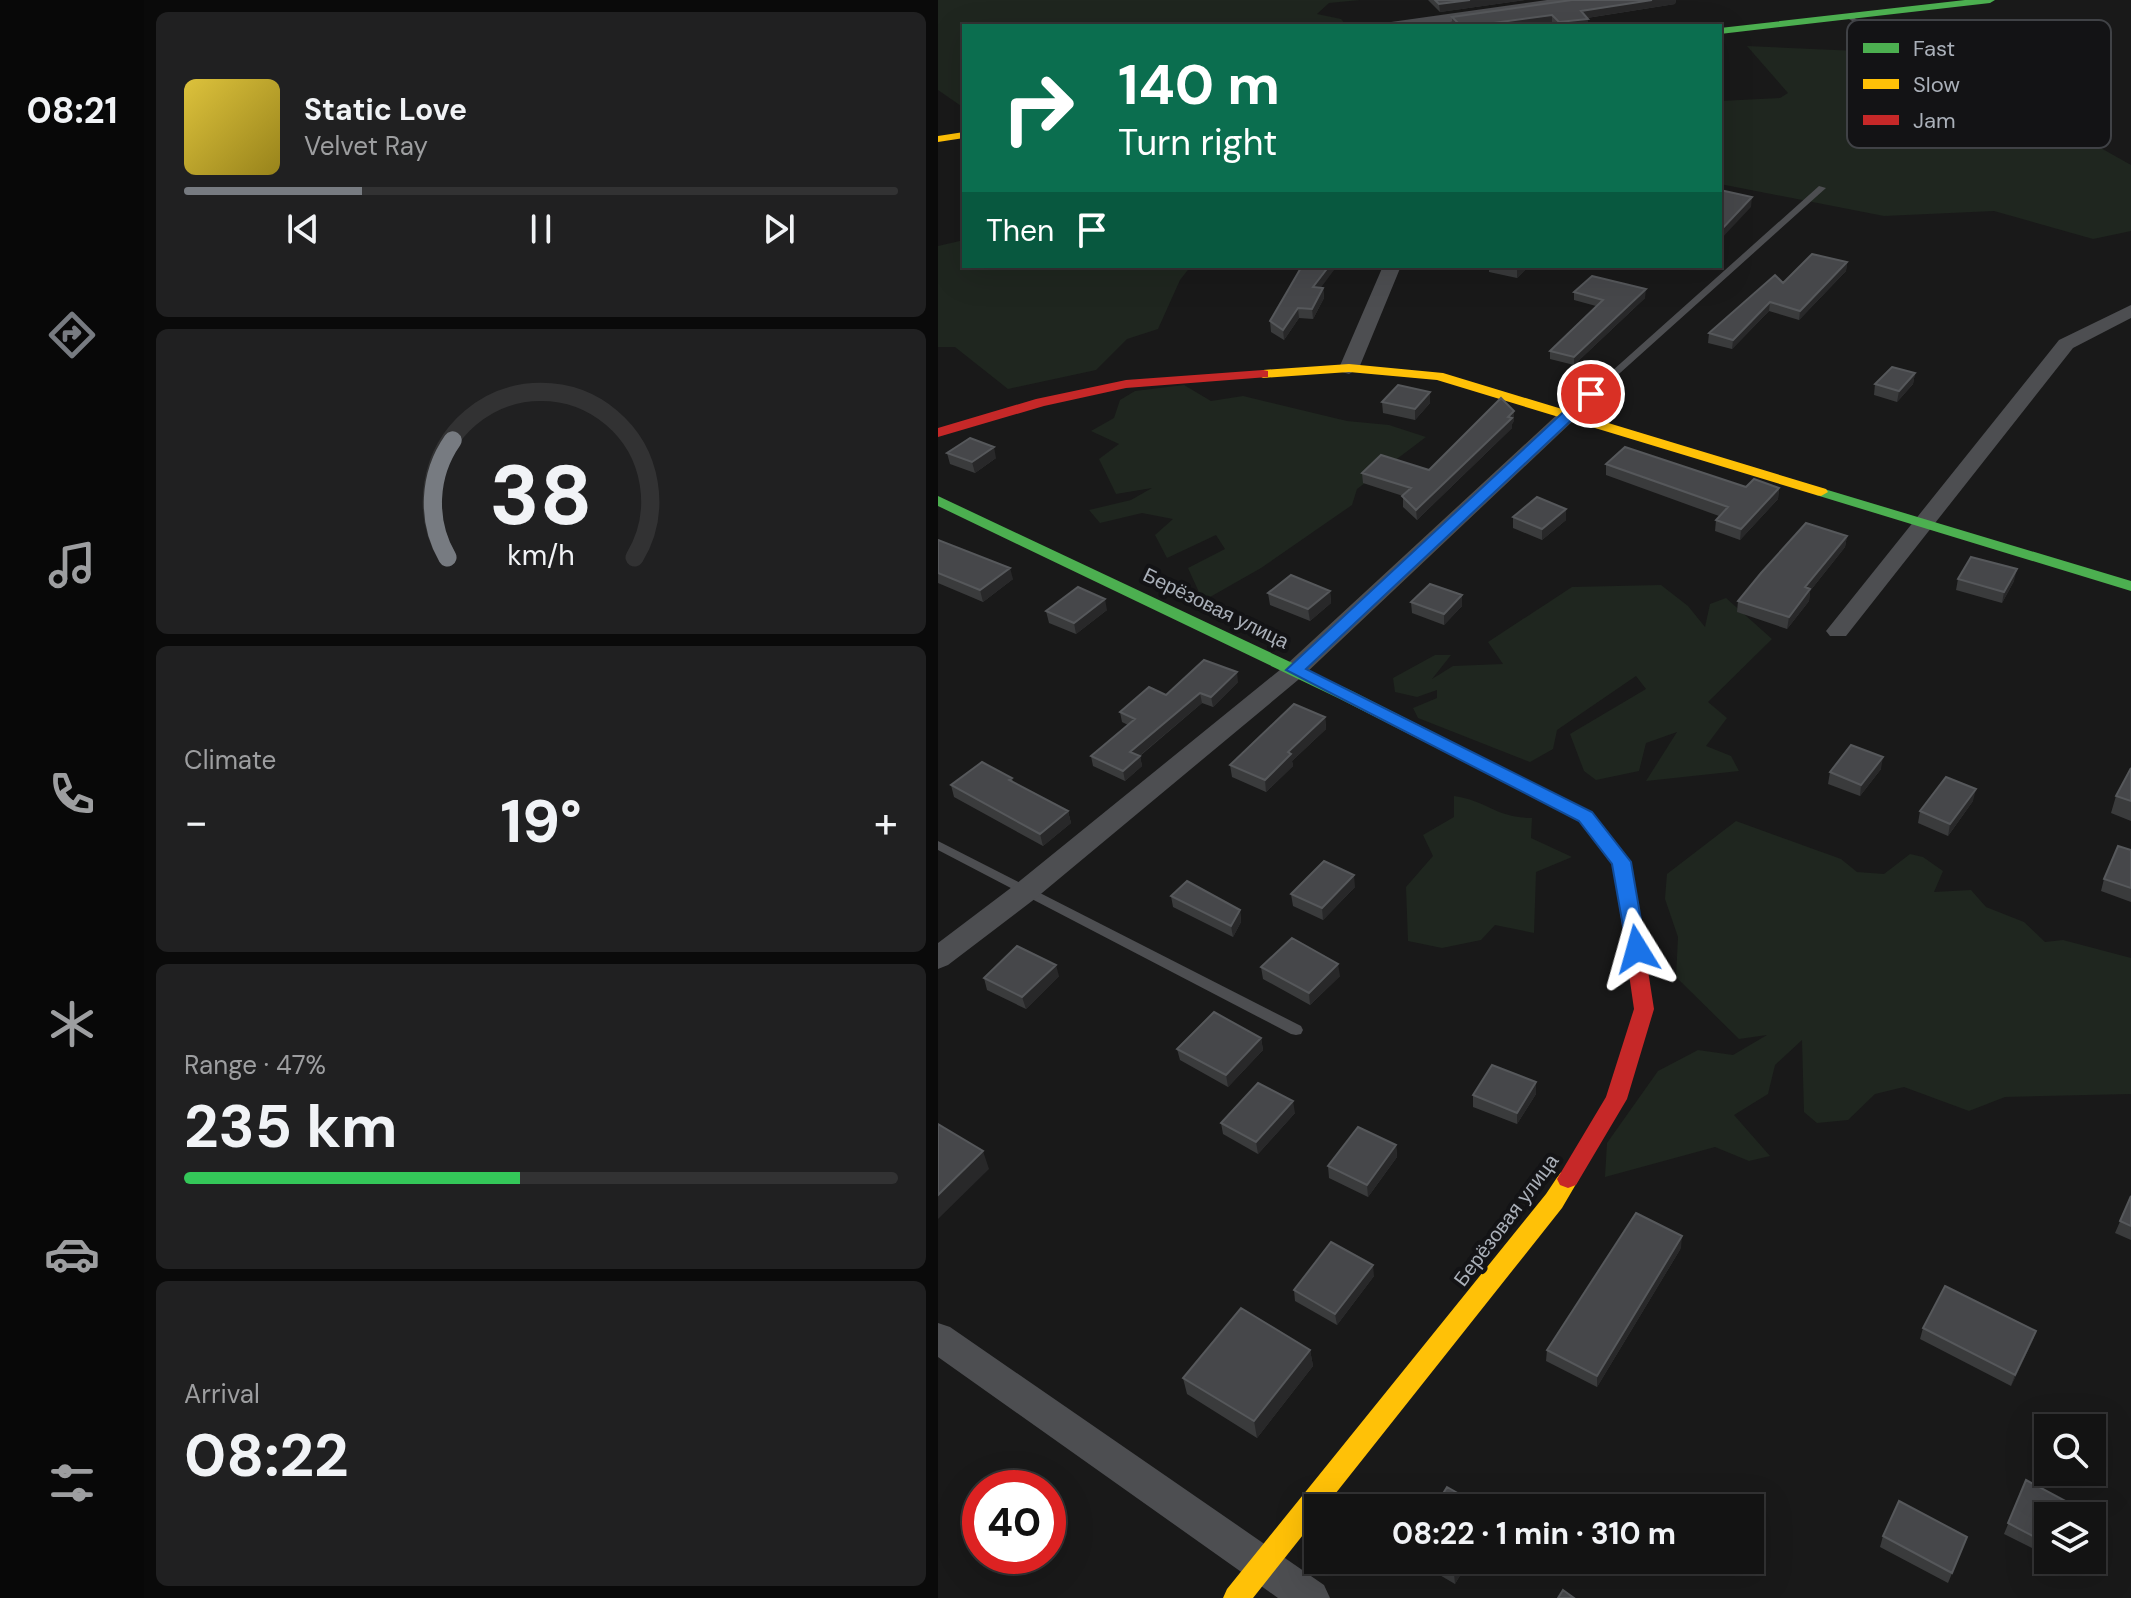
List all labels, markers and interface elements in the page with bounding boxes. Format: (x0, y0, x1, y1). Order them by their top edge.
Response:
legend (1847, 20, 2111, 148)
text: Fast (1913, 34, 1955, 63)
text: 140 m (1118, 48, 1280, 121)
icon: right (986, 56, 1090, 160)
text: Slow (1913, 70, 1960, 99)
text: 08:21 (26, 87, 118, 134)
text: Static Love (304, 90, 467, 129)
text: Jam (1913, 106, 1956, 135)
text: Turn right (1118, 119, 1277, 166)
text: Velvet Ray (304, 129, 428, 163)
icon: previous (281, 207, 325, 251)
icon: pause (519, 207, 563, 251)
icon: next (757, 207, 801, 251)
icon: arrive (1070, 208, 1114, 252)
text: Then (986, 211, 1054, 250)
icon: directions (44, 307, 100, 363)
pin (1557, 360, 1625, 428)
icon: arrive (1569, 372, 1613, 416)
text: 38 (490, 440, 592, 549)
icon: music (44, 537, 100, 593)
text: km/h (507, 537, 575, 574)
street label: Берёзовая улица (1139, 561, 1294, 655)
text: Climate (184, 743, 276, 777)
icon: phone (44, 766, 100, 822)
text: 19° (500, 782, 582, 861)
text: − (184, 793, 208, 851)
text: + (874, 793, 898, 851)
position arrow (1595, 907, 1679, 991)
icon: climate (44, 996, 100, 1052)
text: Range · 47% (184, 1048, 326, 1082)
text: 235 km (184, 1087, 397, 1166)
street label: Берёзовая улица (1448, 1148, 1565, 1291)
icon: car (44, 1226, 100, 1282)
text: Arrival (184, 1377, 260, 1411)
map controls (2034, 1414, 2106, 1574)
button: search (2034, 1414, 2106, 1486)
text: 08:22 (184, 1416, 349, 1495)
icon: filters (44, 1455, 100, 1511)
speed limit sign: 40 (962, 1470, 1066, 1574)
button: layers (2034, 1502, 2106, 1574)
text: 08:22 · 1 min · 310 m (1392, 1514, 1676, 1553)

